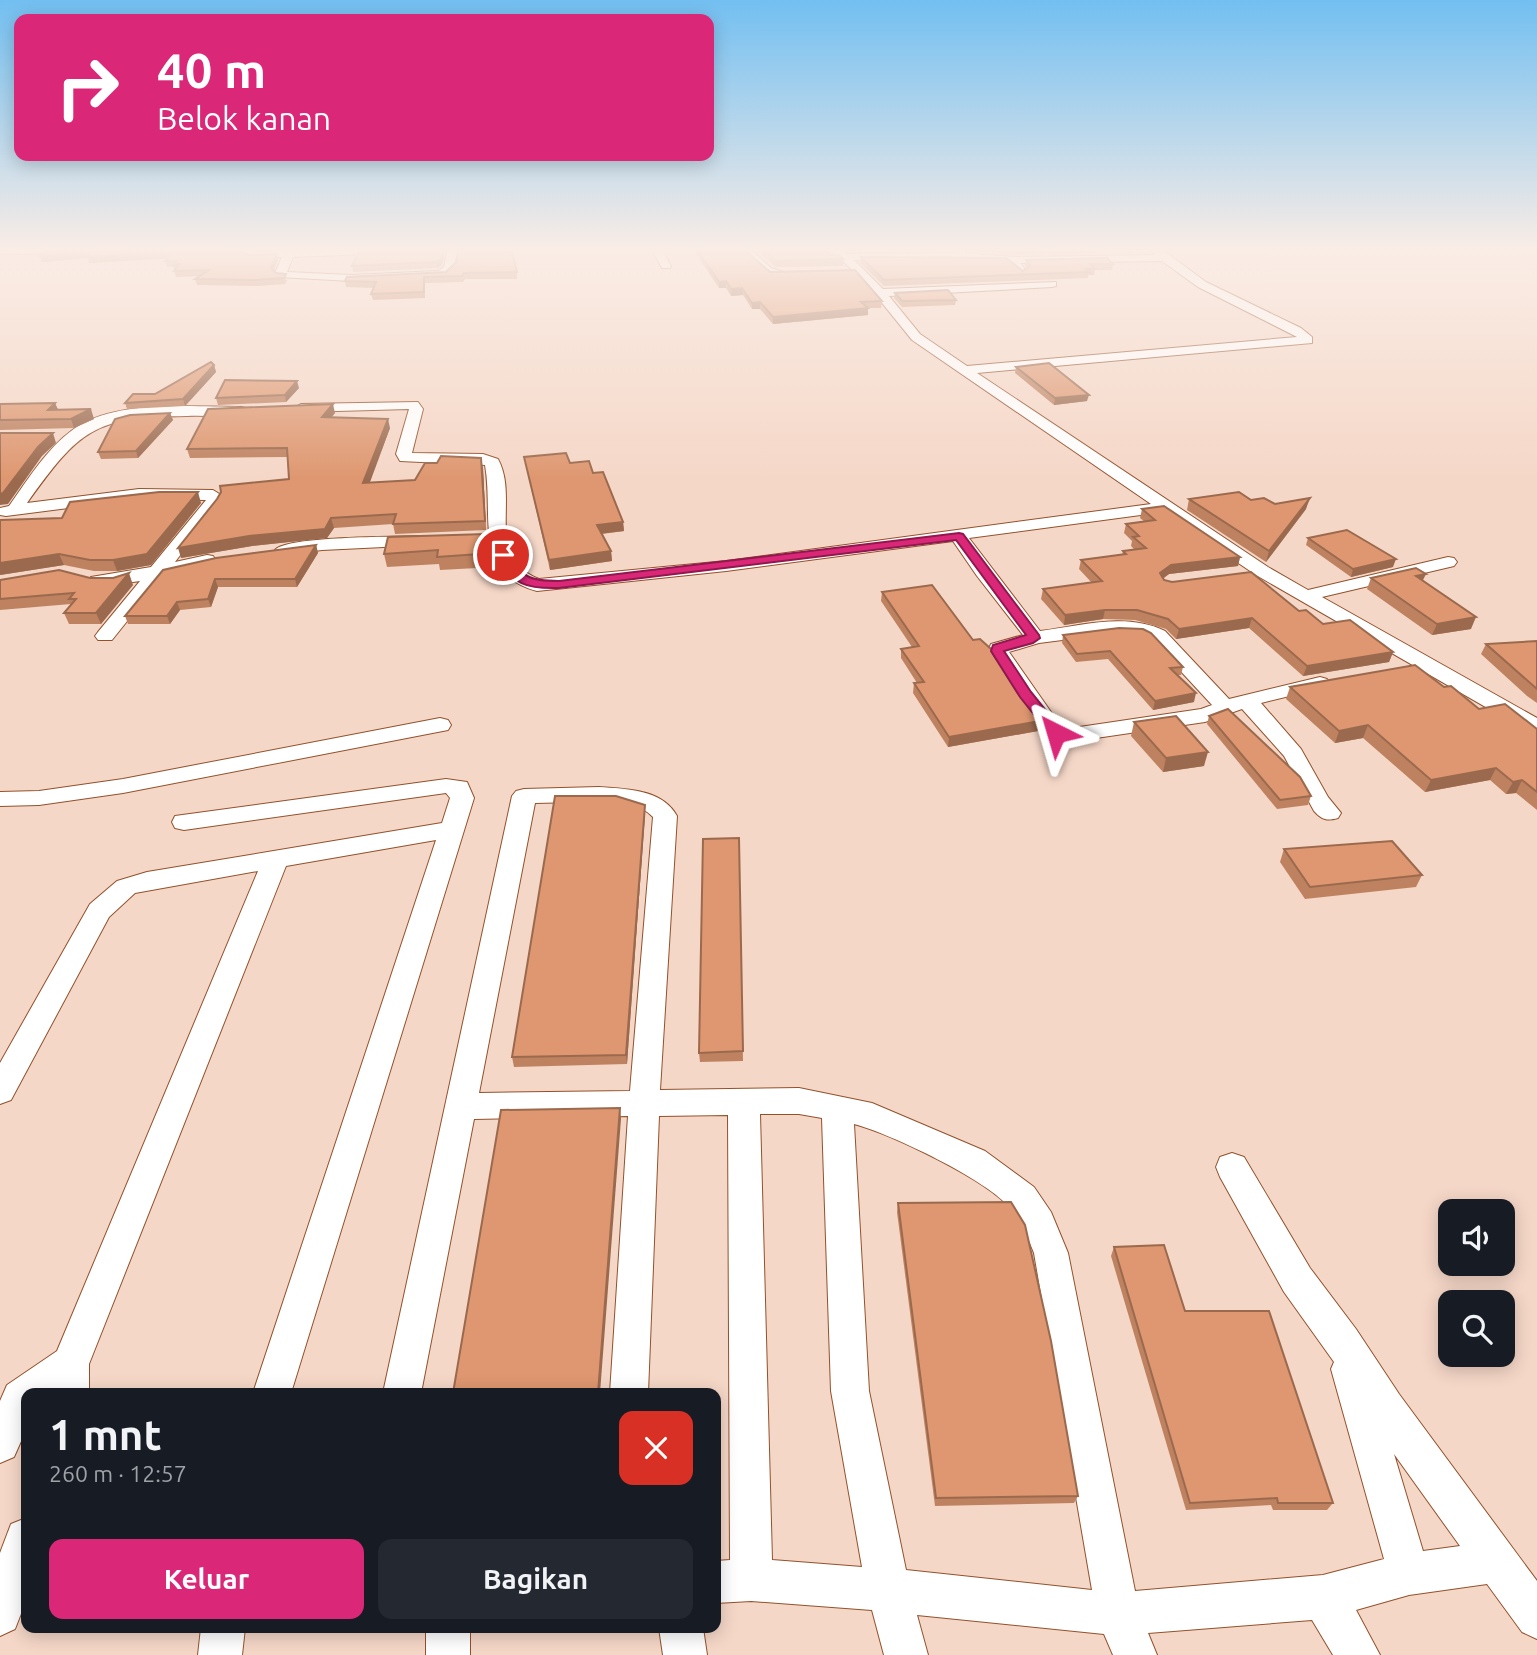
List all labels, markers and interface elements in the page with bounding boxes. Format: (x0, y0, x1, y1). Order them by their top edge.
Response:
icon: right (42, 42, 133, 133)
text: 40 m (157, 42, 266, 97)
text: Belok kanan (157, 100, 331, 136)
pin (473, 525, 533, 585)
icon: arrive (484, 536, 522, 574)
position arrow (1019, 696, 1093, 770)
map controls (1438, 1199, 1515, 1367)
button: sound (1438, 1199, 1515, 1276)
button: search (1438, 1290, 1515, 1367)
text: 1 mnt (49, 1411, 162, 1458)
button: close (619, 1411, 693, 1485)
text: 260 m · 12:57 (49, 1461, 187, 1486)
button: Keluar (49, 1539, 364, 1619)
button: Bagikan (378, 1539, 693, 1619)

